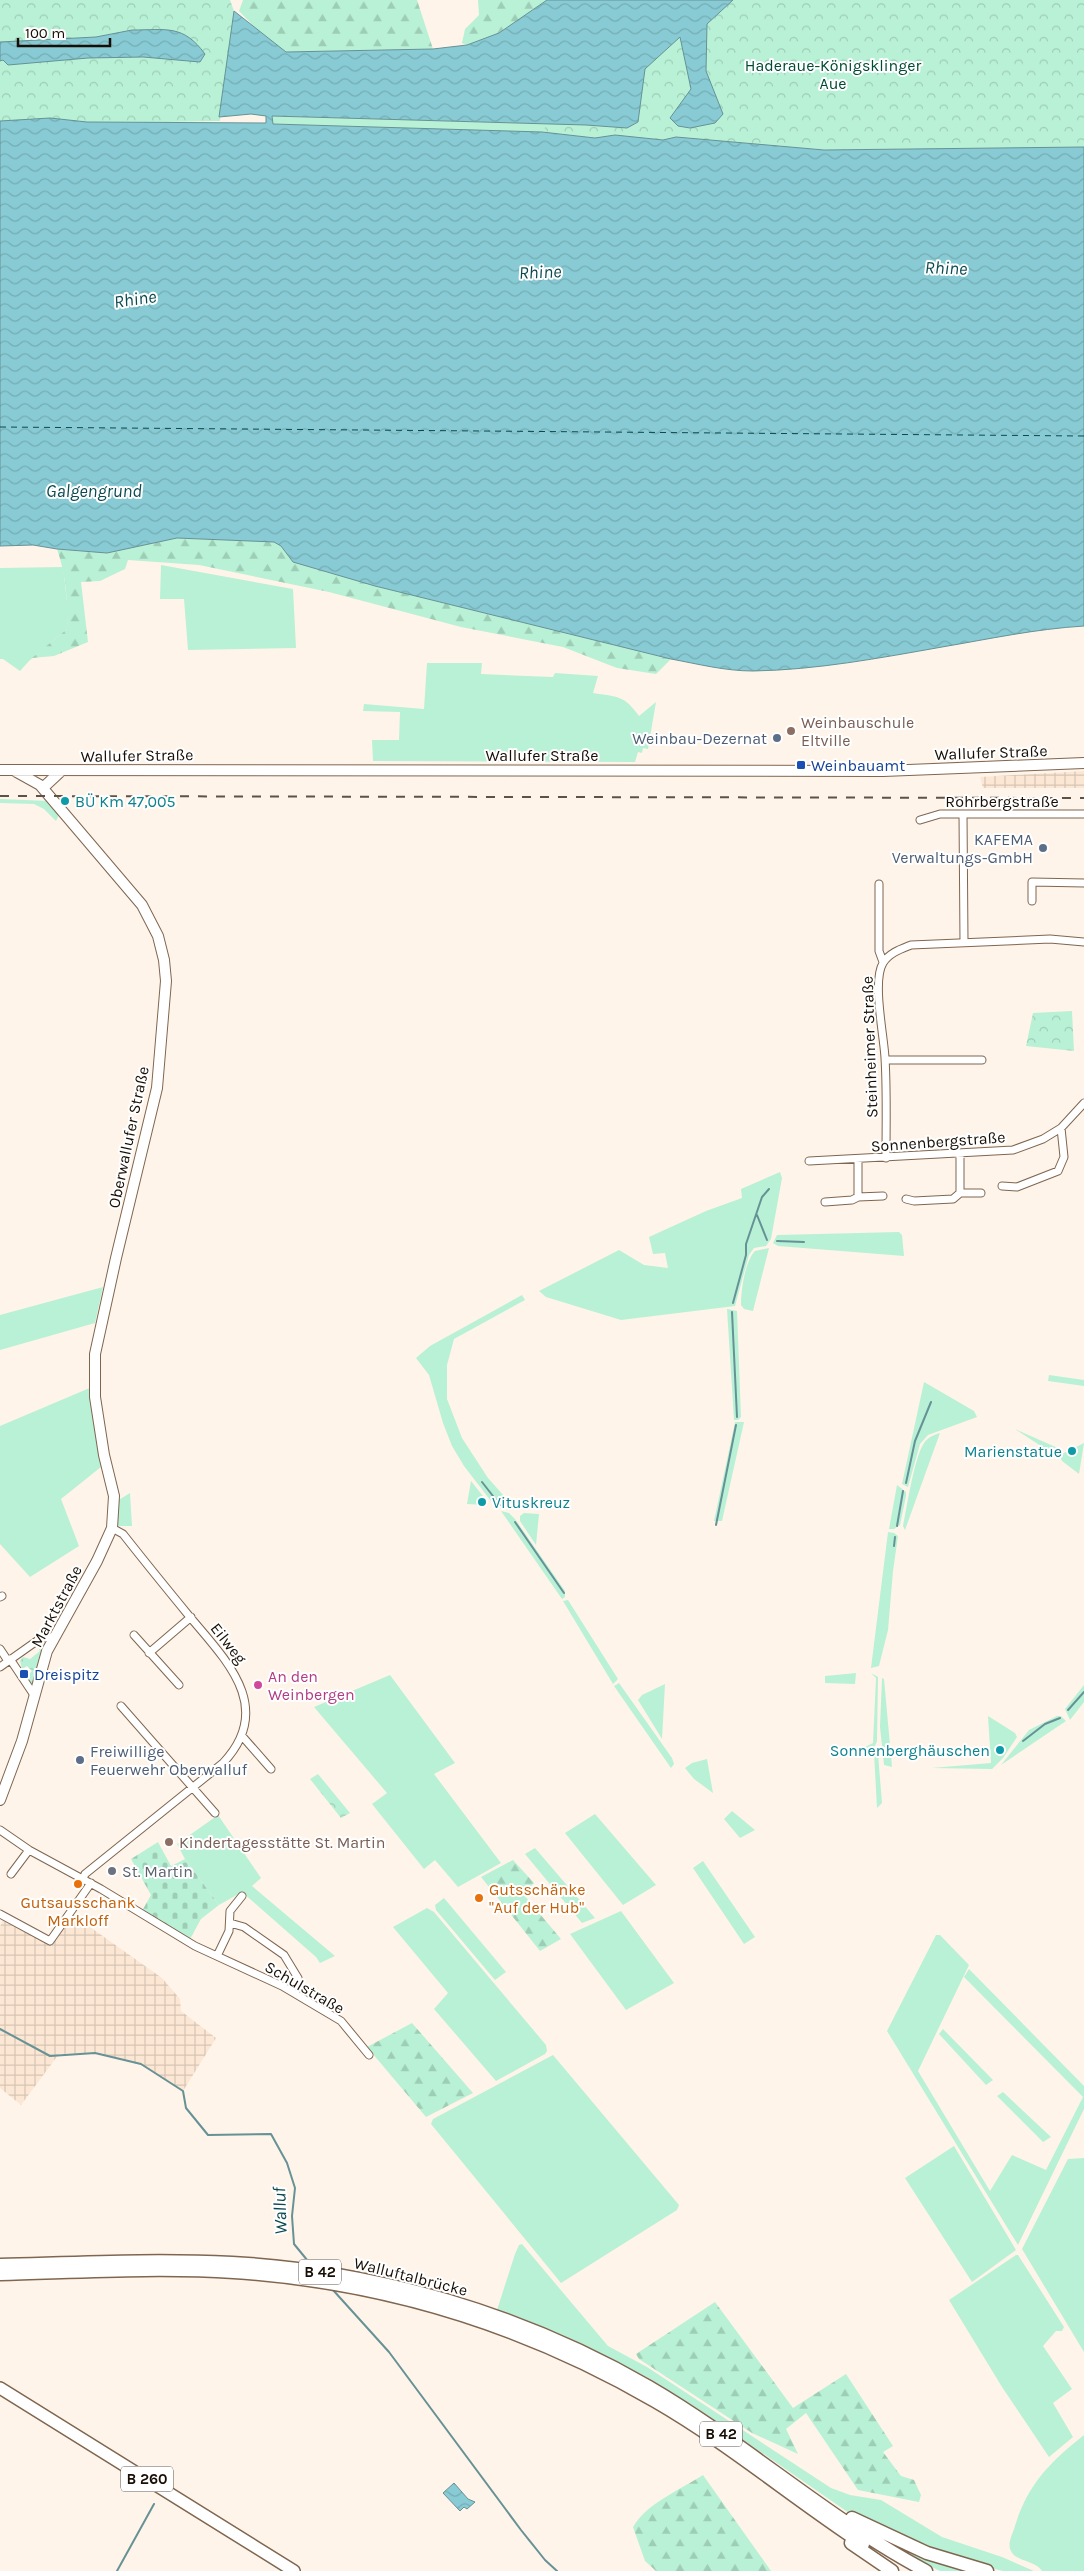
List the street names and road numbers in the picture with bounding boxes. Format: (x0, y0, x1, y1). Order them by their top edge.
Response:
street label: Wallufer Straße (934, 741, 1048, 764)
street label: Wallufer Straße (80, 745, 194, 766)
street label: Wallufer Straße (486, 746, 598, 765)
street label: Rohrbergstraße (945, 792, 1059, 811)
street label: Steinheimer Straße (858, 976, 881, 1118)
street label: Oberwallufer Straße (104, 1064, 153, 1210)
street label: Sonnenbergstraße (870, 1127, 1006, 1156)
street label: Marktstraße (27, 1562, 86, 1651)
street label: Eilweg (207, 1619, 251, 1668)
street label: Schulstraße (262, 1957, 348, 2018)
street label: Walluftalbrücke (352, 2253, 470, 2300)
road number: B 42 (299, 2260, 341, 2284)
road number: B 42 (700, 2422, 742, 2446)
road number: B 260 (121, 2466, 173, 2492)

